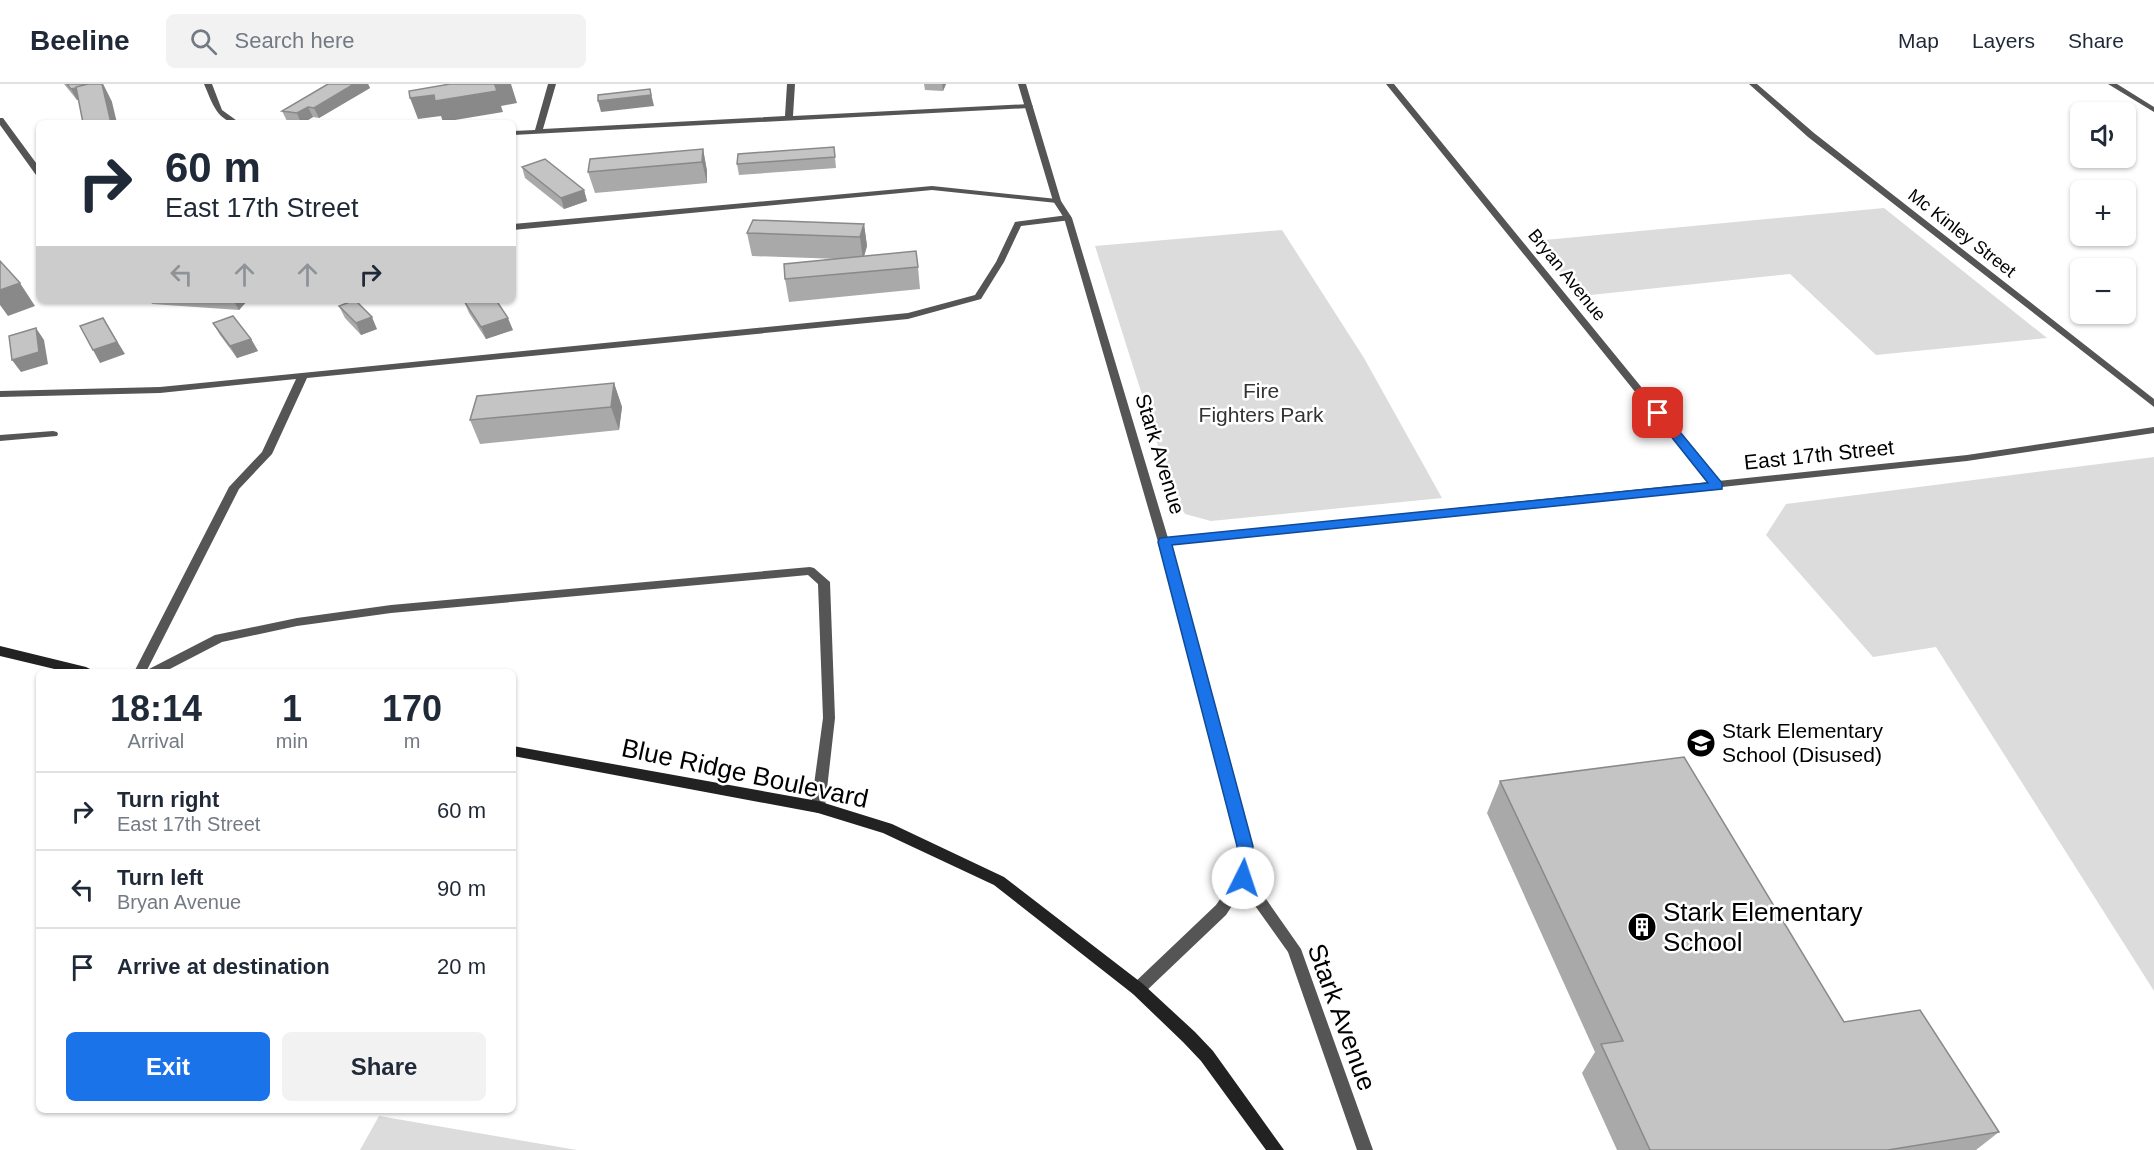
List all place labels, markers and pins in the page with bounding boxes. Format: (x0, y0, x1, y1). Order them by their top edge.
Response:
pin (1632, 387, 1683, 438)
place label: Stark Elementary School (Disused) (1722, 719, 1884, 766)
school or university icon: Stark Elementary School (Disused) (1685, 727, 1717, 759)
place label: Stark Elementary School (1663, 897, 1862, 957)
building icon: Stark Elementary School (1626, 911, 1658, 943)

